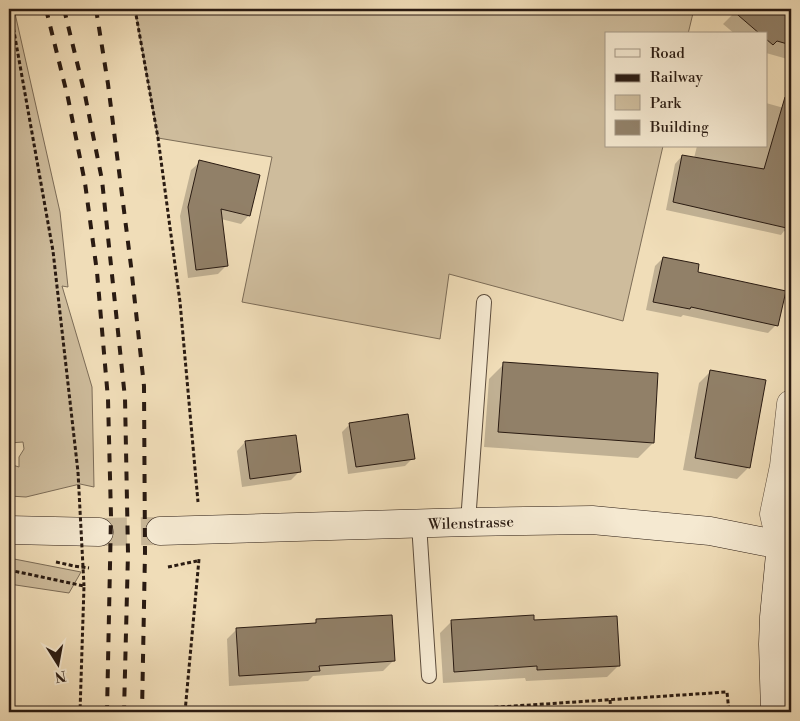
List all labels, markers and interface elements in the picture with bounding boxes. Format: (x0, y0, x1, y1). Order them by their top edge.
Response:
legend (605, 32, 768, 148)
text: Road (650, 44, 685, 63)
text: Railway (650, 68, 704, 87)
text: Park (650, 94, 682, 113)
text: Building (649, 118, 709, 137)
street label: Wilenstrasse (427, 513, 514, 535)
north arrow (32, 638, 82, 688)
text: N (53, 666, 67, 686)

